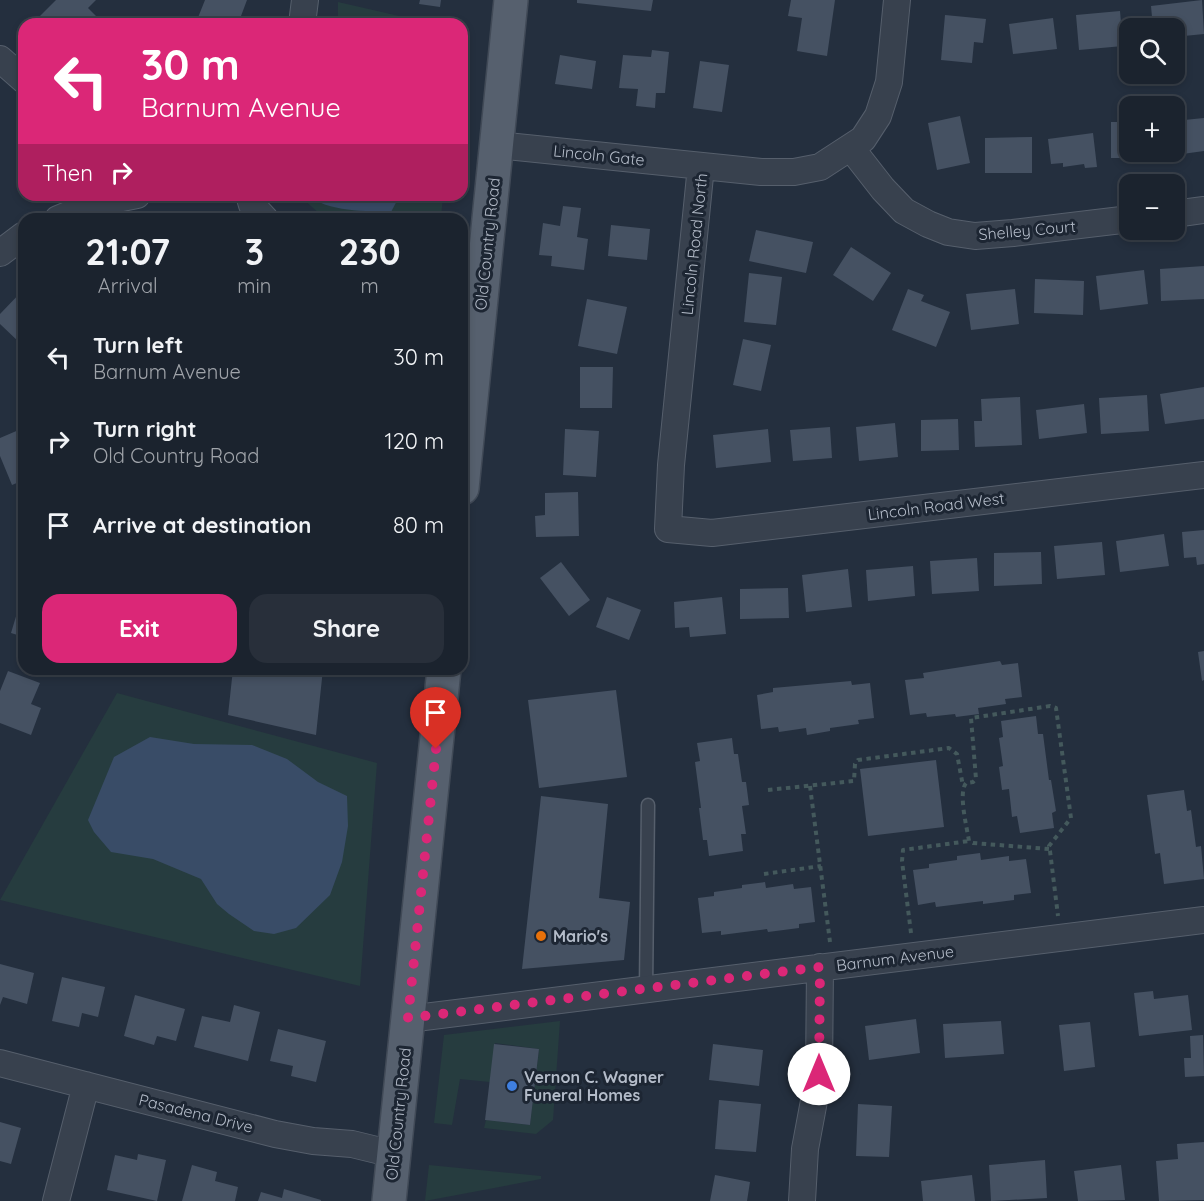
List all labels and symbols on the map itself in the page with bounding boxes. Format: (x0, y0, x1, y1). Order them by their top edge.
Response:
street label: Lincoln Gate (552, 140, 646, 170)
street label: Lincoln Road North (677, 172, 711, 316)
street label: Old Country Road (470, 177, 504, 311)
street label: Shelley Court (978, 216, 1076, 244)
street label: Lincoln Road West (866, 488, 1006, 524)
pin (410, 687, 461, 749)
place label: Mario's (553, 926, 608, 946)
marker: Mario's (534, 929, 548, 943)
street label: Barnum Avenue (835, 941, 955, 975)
position arrow (787, 1042, 851, 1106)
street label: Old Country Road (381, 1047, 415, 1181)
place label: Vernon C. Wagner Funeral Homes (524, 1067, 664, 1105)
marker: Vernon C. Wagner Funeral Homes (505, 1079, 519, 1093)
street label: Pasadena Drive (137, 1089, 255, 1137)

